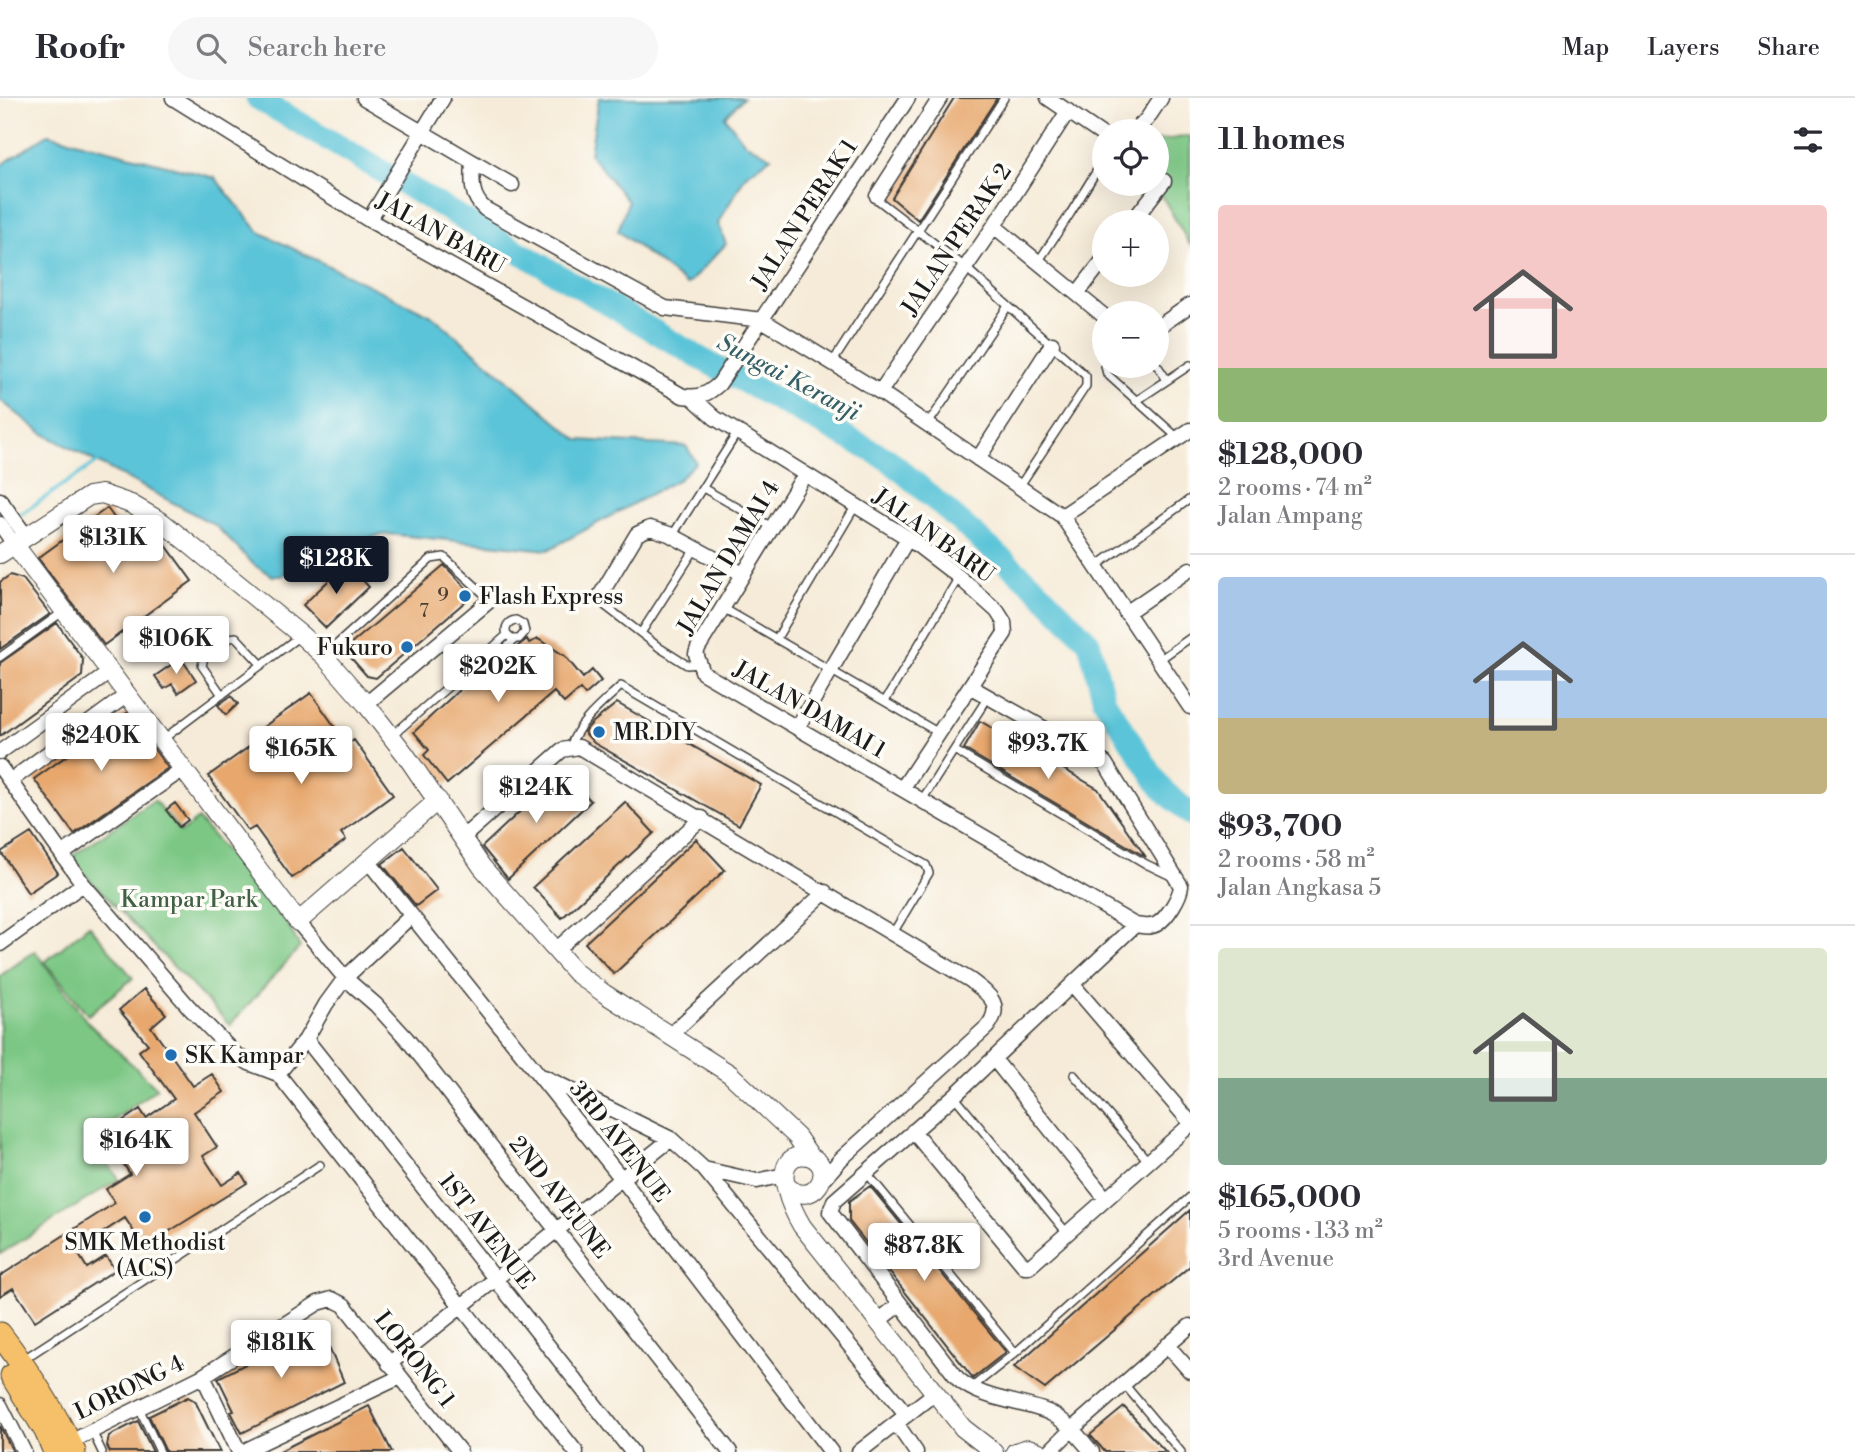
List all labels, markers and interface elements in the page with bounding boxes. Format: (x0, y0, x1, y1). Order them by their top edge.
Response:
search box (168, 17, 658, 80)
text: Roofr (35, 28, 126, 69)
icon: search (192, 29, 230, 67)
text: Search here (248, 32, 386, 64)
text: Map (1562, 33, 1609, 63)
text: Layers (1647, 33, 1719, 63)
text: Share (1757, 33, 1820, 63)
map controls (1092, 119, 1169, 378)
button: locate (1092, 119, 1169, 196)
text: 11 homes (1218, 121, 1345, 159)
icon: filters (1789, 121, 1827, 159)
street label: JALAN PERAK 1 (745, 134, 864, 296)
street label: JALAN PERAK 2 (895, 158, 1018, 321)
street label: JALAN BARU (370, 187, 510, 281)
button: + (1092, 210, 1169, 287)
icon: home (1460, 251, 1586, 377)
button: − (1092, 301, 1169, 378)
water label: Sungai Keranji (712, 328, 866, 428)
text: $128,000 (1218, 436, 1363, 474)
text: 2 rooms · 74 m² (1218, 474, 1372, 502)
street label: JALAN DAMAI 4 (671, 475, 786, 641)
street label: JALAN BARU (867, 482, 999, 589)
text: Jalan Ampang (1218, 502, 1363, 530)
pin: $131K (64, 516, 162, 575)
text: $131K (79, 524, 147, 552)
pin: $128K (287, 536, 385, 596)
text: $128K (300, 545, 372, 573)
house number: 9 (437, 583, 449, 607)
place label: Flash Express (479, 583, 623, 611)
marker: Flash Express (457, 588, 473, 604)
house number: 7 (419, 599, 429, 623)
pin: $106K (127, 616, 225, 676)
icon: home (1460, 623, 1586, 749)
text: $106K (139, 625, 213, 653)
place label: Fukuro (317, 634, 393, 662)
marker: Fukuro (399, 639, 415, 655)
pin: $202K (449, 644, 547, 704)
text: $202K (459, 653, 537, 681)
street label: JALAN DAMAI 1 (728, 654, 891, 765)
pin: $240K (52, 714, 150, 773)
place label: MR.DIY (613, 719, 698, 747)
text: $240K (61, 722, 141, 750)
pin: $93.7K (991, 722, 1105, 781)
marker: MR.DIY (591, 724, 607, 740)
pin: $165K (252, 726, 350, 786)
text: $93.7K (1008, 730, 1088, 758)
text: $165K (265, 735, 337, 763)
pin: $124K (487, 766, 585, 825)
text: $124K (499, 774, 573, 802)
text: $93,700 (1218, 808, 1342, 846)
text: 2 rooms · 58 m² (1218, 846, 1375, 874)
text: Jalan Angkasa 5 (1218, 874, 1381, 902)
park label: Kampar Park (121, 886, 258, 914)
icon: home (1460, 994, 1586, 1120)
place label: SK Kampar (185, 1042, 304, 1070)
marker: SK Kampar (163, 1047, 179, 1063)
street label: 3RD AVENUE (563, 1075, 675, 1208)
pin: $164K (87, 1118, 185, 1178)
text: $164K (100, 1127, 172, 1155)
street label: 2ND AVEUNE (503, 1131, 616, 1264)
street label: 1ST AVENUE (432, 1168, 540, 1295)
text: $165,000 (1218, 1179, 1361, 1217)
marker: SMK Methodist (ACS) (137, 1209, 153, 1225)
text: 5 rooms · 133 m² (1218, 1217, 1383, 1245)
pin: $87.8K (867, 1224, 981, 1283)
place label: SMK Methodist (ACS) (64, 1229, 226, 1283)
text: $87.8K (884, 1232, 964, 1260)
text: 3rd Avenue (1218, 1245, 1334, 1273)
street label: LORONG 1 (368, 1306, 461, 1413)
pin: $181K (232, 1320, 330, 1380)
text: $181K (247, 1329, 315, 1357)
street label: LORONG 4 (70, 1349, 189, 1426)

